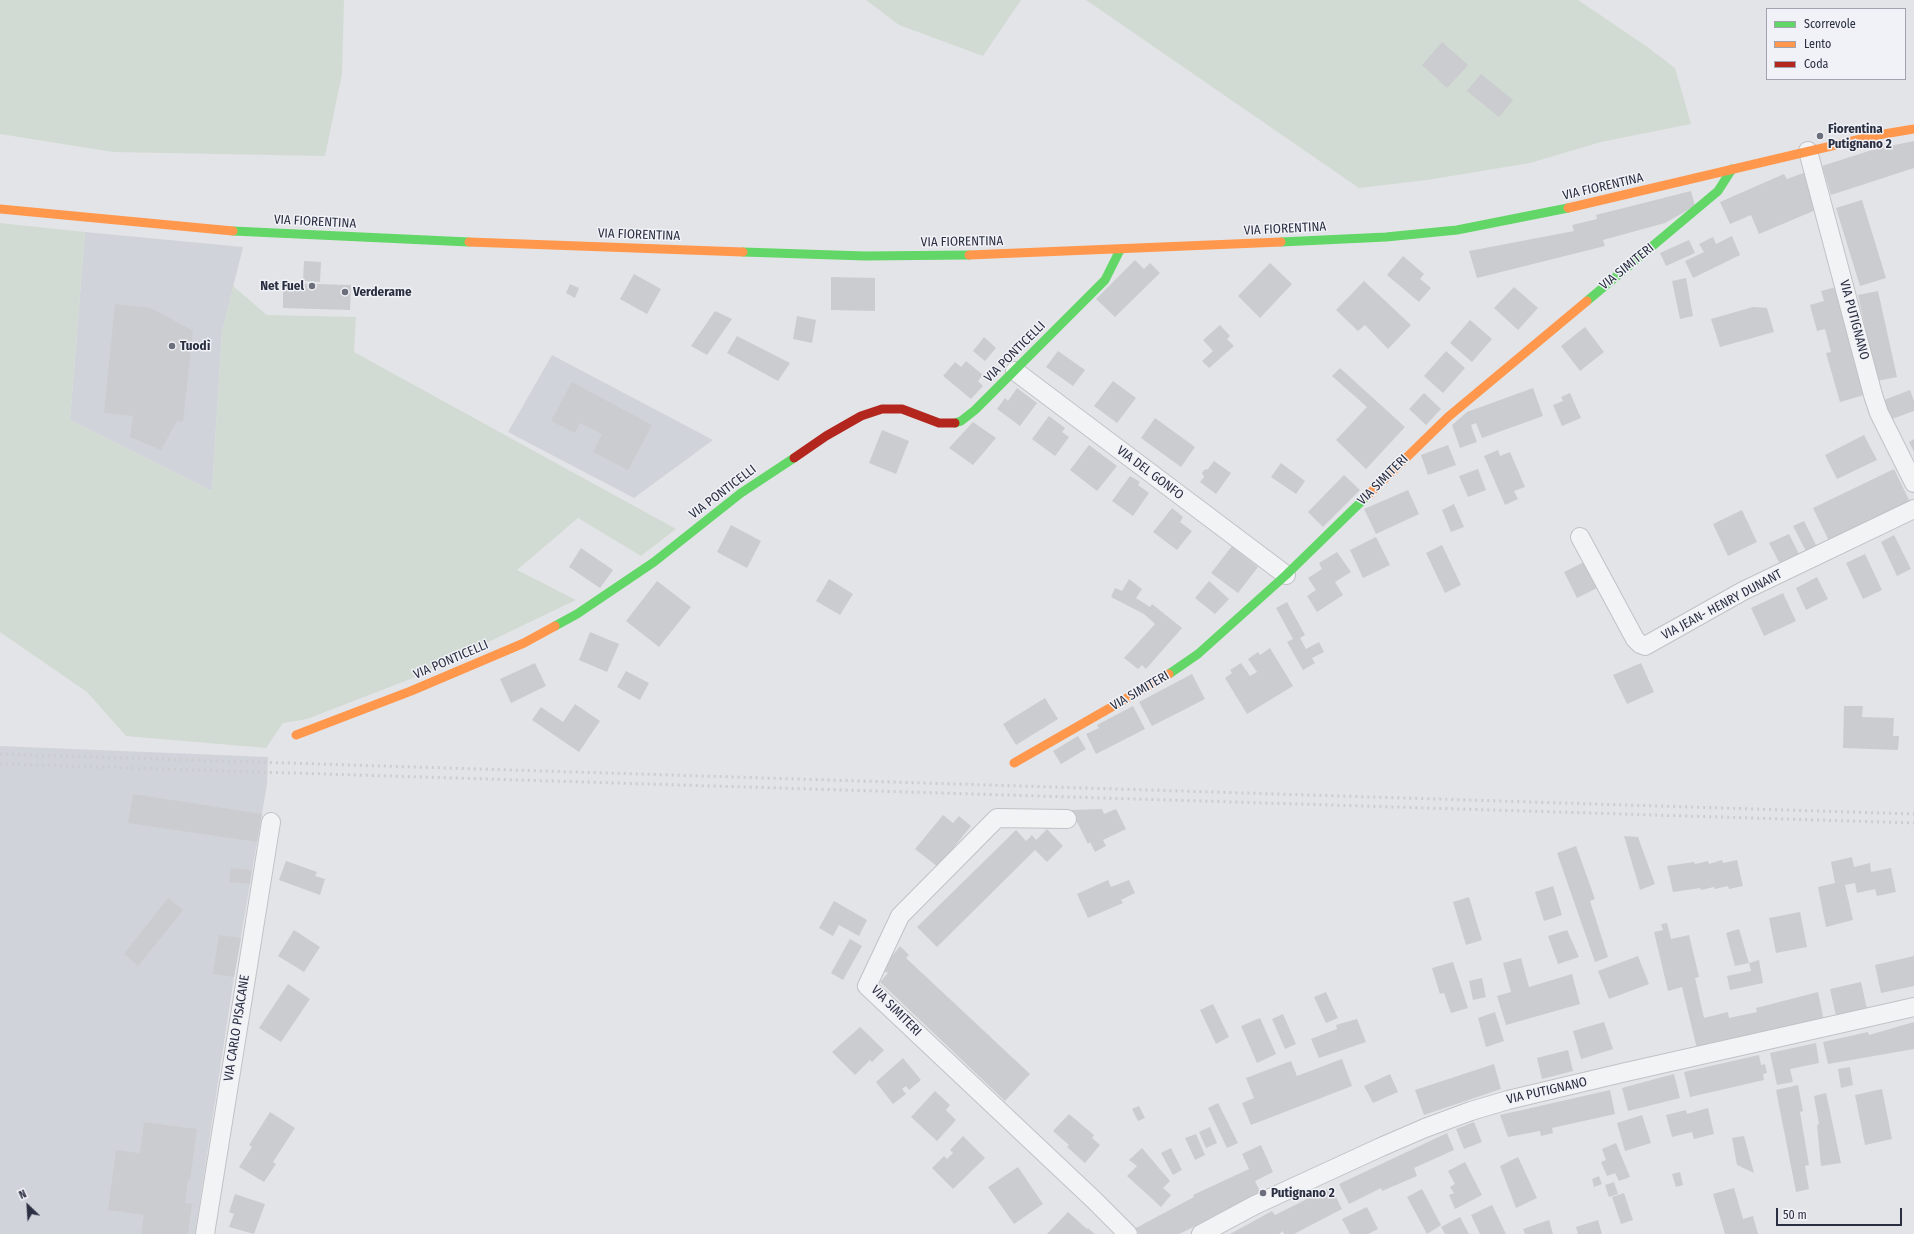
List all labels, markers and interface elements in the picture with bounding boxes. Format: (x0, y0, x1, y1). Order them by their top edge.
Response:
legend (1766, 8, 1906, 80)
text: Scorrevole (1804, 17, 1856, 31)
text: Lento (1804, 37, 1831, 51)
text: Coda (1804, 57, 1828, 71)
place label: Fiorentina Putignano 2 (1828, 121, 1892, 152)
marker: Fiorentina Putignano 2 (1815, 131, 1825, 141)
street label: VIA FIORENTINA (1561, 170, 1645, 204)
street label: VIA FIORENTINA (273, 212, 357, 232)
street label: VIA FIORENTINA (1243, 219, 1327, 239)
street label: VIA FIORENTINA (598, 226, 680, 244)
street label: VIA FIORENTINA (921, 233, 1003, 251)
street label: VIA SIMITERI (1597, 240, 1657, 294)
place label: Net Fuel (260, 278, 304, 294)
street label: VIA PUTIGNANO (1836, 278, 1872, 362)
marker: Net Fuel (307, 281, 317, 291)
place label: Verderame (353, 284, 412, 300)
marker: Verderame (340, 287, 350, 297)
street label: VIA PONTICELLI (981, 318, 1049, 386)
place label: Tuodì (180, 338, 210, 354)
marker: Tuodì (167, 341, 177, 351)
street label: VIA DEL GONFO (1114, 443, 1186, 503)
street label: VIA SIMITERI (1354, 451, 1412, 509)
street label: VIA PONTICELLI (686, 462, 760, 522)
street label: VIA JEAN- HENRY DUNANT (1659, 567, 1785, 643)
street label: VIA PONTICELLI (411, 637, 491, 683)
street label: VIA SIMITERI (1108, 668, 1172, 714)
street label: VIA CARLO PISACANE (221, 974, 253, 1082)
street label: VIA SIMITERI (867, 982, 925, 1040)
street label: VIA PUTIGNANO (1505, 1074, 1589, 1108)
place label: Putignano 2 (1271, 1185, 1335, 1201)
north arrow (8, 1186, 48, 1226)
text: N (17, 1187, 28, 1202)
marker: Putignano 2 (1258, 1188, 1268, 1198)
scale bar (1778, 1200, 1904, 1226)
text: 50 m (1783, 1208, 1807, 1222)

